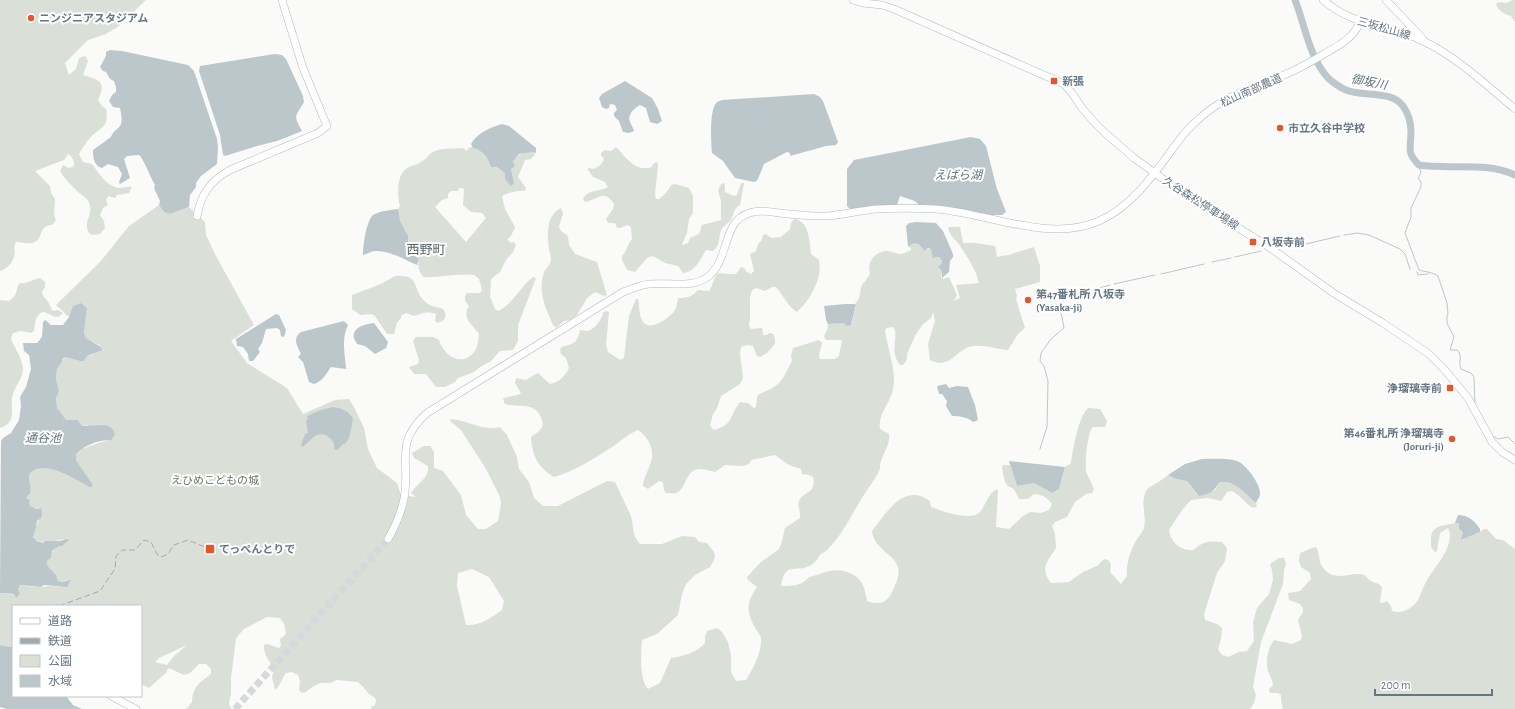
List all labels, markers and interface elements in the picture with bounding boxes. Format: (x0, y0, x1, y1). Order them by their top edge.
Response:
marker: ニンジニアスタジアム (26, 13, 36, 23)
place label: ニンジニアスタジアム (39, 13, 148, 24)
street label: 三坂松山線 (1356, 15, 1412, 41)
street label: 松山南部農道 (1218, 71, 1284, 109)
water label: 御坂川 (1350, 72, 1390, 92)
place label: 新張 (1062, 75, 1084, 87)
marker: 新張 (1049, 76, 1059, 86)
place label: 市立久谷中学校 (1288, 122, 1365, 134)
marker: 市立久谷中学校 (1275, 123, 1285, 133)
water label: えばら湖 (934, 169, 984, 181)
street label: 久谷森松停車場線 (1161, 174, 1241, 232)
place label: 八坂寺前 (1261, 236, 1305, 248)
marker: 八坂寺前 (1248, 237, 1258, 247)
district label: 西野町 (406, 243, 446, 257)
place label: 第47番札所 八坂寺 (Yasaka-ji) (1036, 288, 1125, 313)
marker: 第47番札所 八坂寺 (Yasaka-ji) (1023, 295, 1033, 305)
place label: 浄瑠璃寺前 (1387, 382, 1442, 394)
marker: 浄瑠璃寺前 (1445, 383, 1455, 393)
place label: 第46番札所 浄瑠璃寺 (Joruri-ji) (1343, 427, 1444, 452)
water label: 通谷池 (25, 431, 62, 444)
marker: 第46番札所 浄瑠璃寺 (Joruri-ji) (1447, 434, 1457, 444)
park label: えひめこどもの城 (171, 474, 259, 486)
marker: てっぺんとりで (204, 543, 216, 555)
place label: てっぺんとりで (219, 543, 295, 555)
legend (12, 605, 142, 697)
text: 道路 (48, 614, 72, 627)
text: 鉄道 (48, 634, 72, 647)
text: 公園 (48, 655, 72, 667)
scale bar (1375, 671, 1492, 697)
text: 水域 (48, 675, 72, 687)
text: 200 m (1381, 679, 1411, 691)

